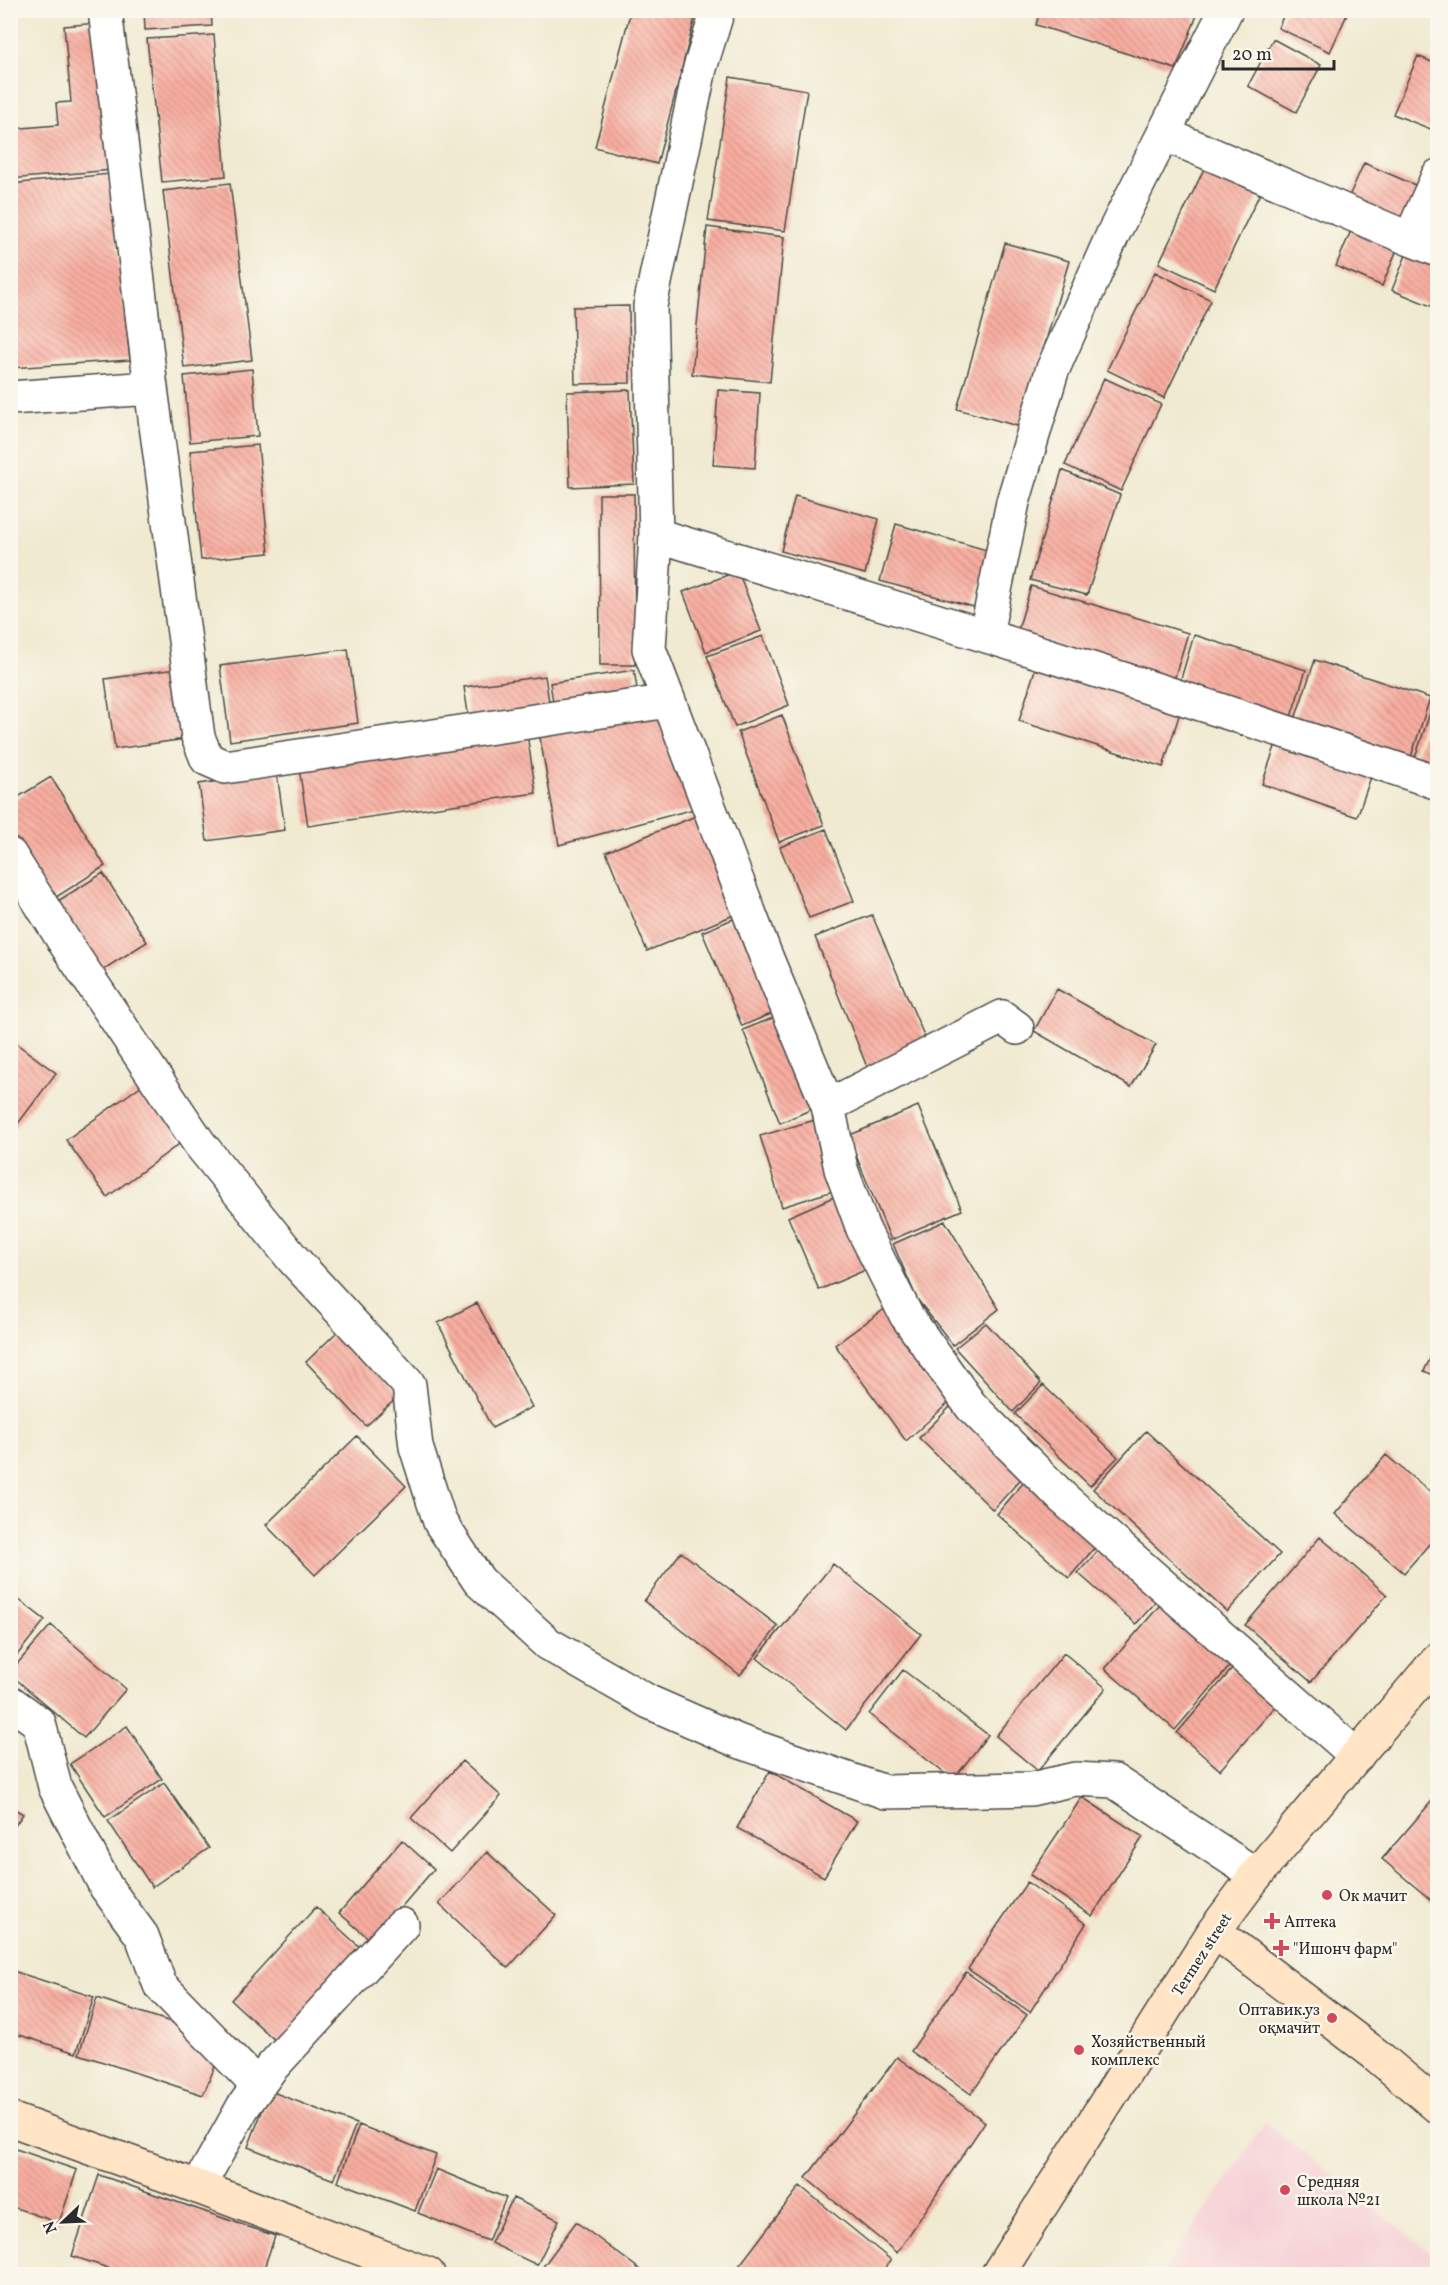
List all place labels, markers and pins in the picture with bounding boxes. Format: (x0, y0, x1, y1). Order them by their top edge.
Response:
place label: Ок мачит (1339, 1886, 1407, 1908)
marker: Ок мачит (1320, 1888, 1334, 1902)
place label: Аптека (1284, 1912, 1337, 1934)
marker: Аптека (1265, 1914, 1279, 1928)
place label: "Ишонч фарм" (1293, 1939, 1397, 1961)
marker: "Ишонч фарм" (1274, 1941, 1288, 1955)
place label: Оптавик.уз оқмачит (1239, 2000, 1320, 2040)
marker: Оптавик.уз оқмачит (1325, 2011, 1339, 2025)
place label: Хозяйственный комплекс (1091, 2032, 1206, 2072)
marker: Хозяйственный комплекс (1072, 2043, 1086, 2057)
place label: Средняя школа №21 (1297, 2172, 1380, 2212)
marker: Средняя школа №21 (1278, 2183, 1292, 2197)

